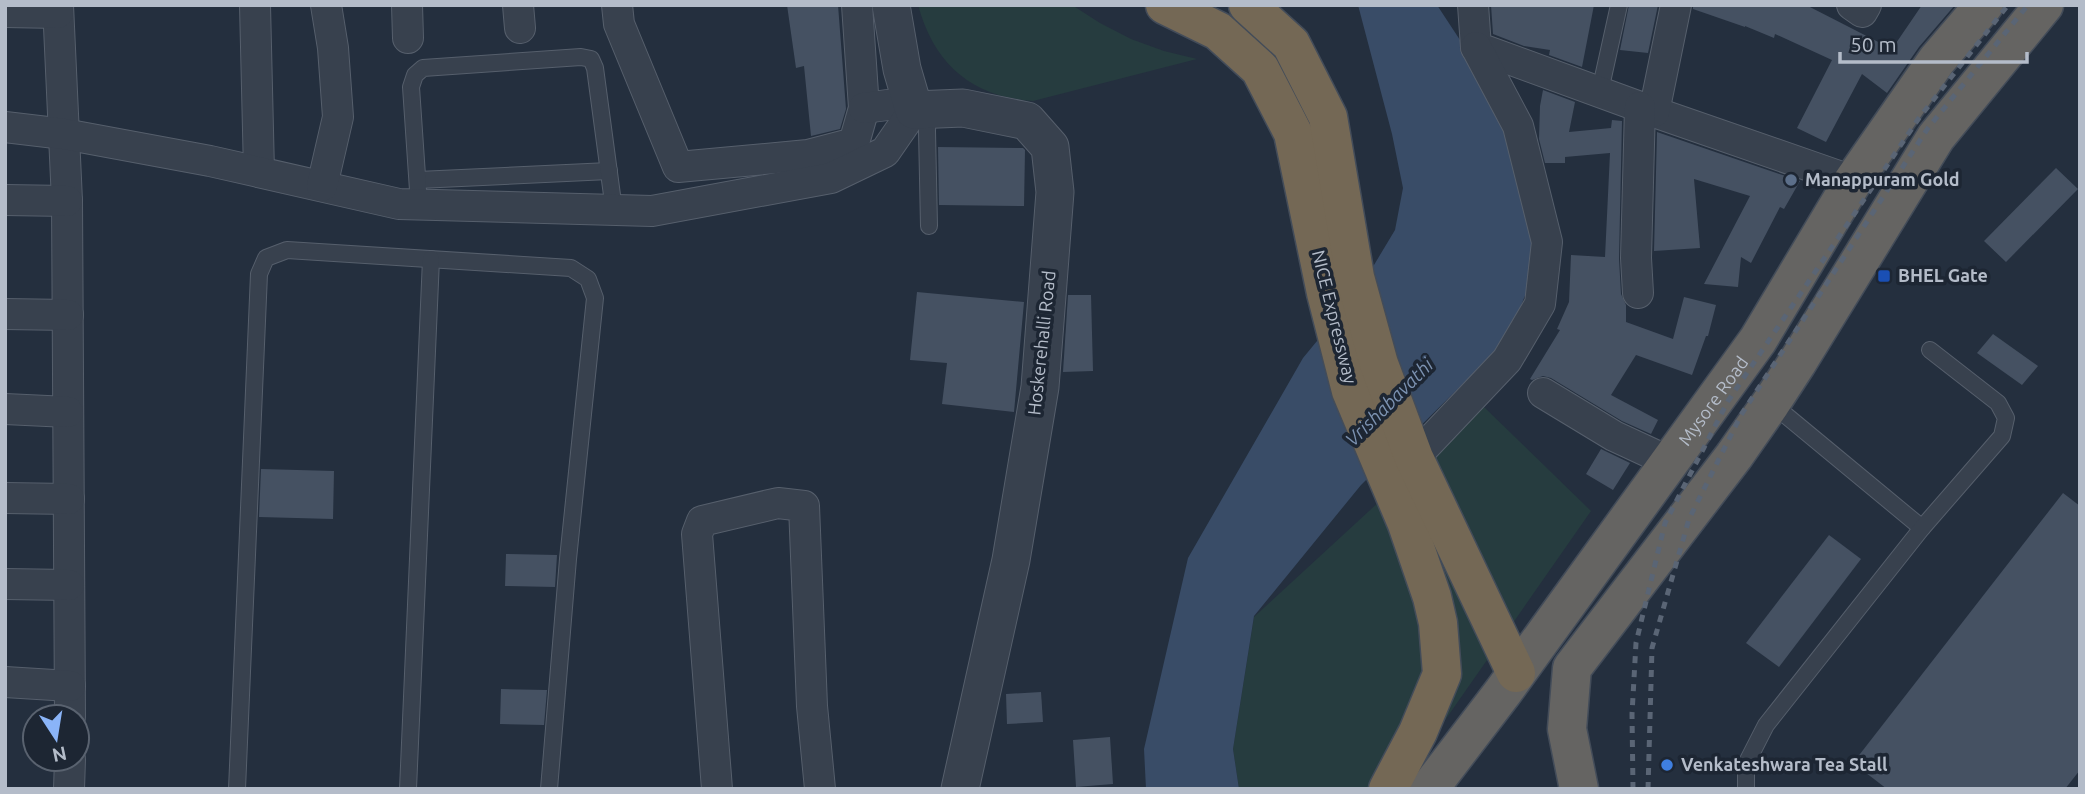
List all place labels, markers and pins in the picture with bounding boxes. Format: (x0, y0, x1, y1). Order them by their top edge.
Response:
place label: Manappuram Gold (1805, 169, 1960, 189)
marker: Manappuram Gold (1783, 172, 1799, 188)
place label: BHEL Gate (1898, 265, 1988, 285)
marker: BHEL Gate (1876, 268, 1892, 284)
place label: Venkateshwara Tea Stall (1681, 754, 1888, 774)
marker: Venkateshwara Tea Stall (1659, 757, 1675, 773)

